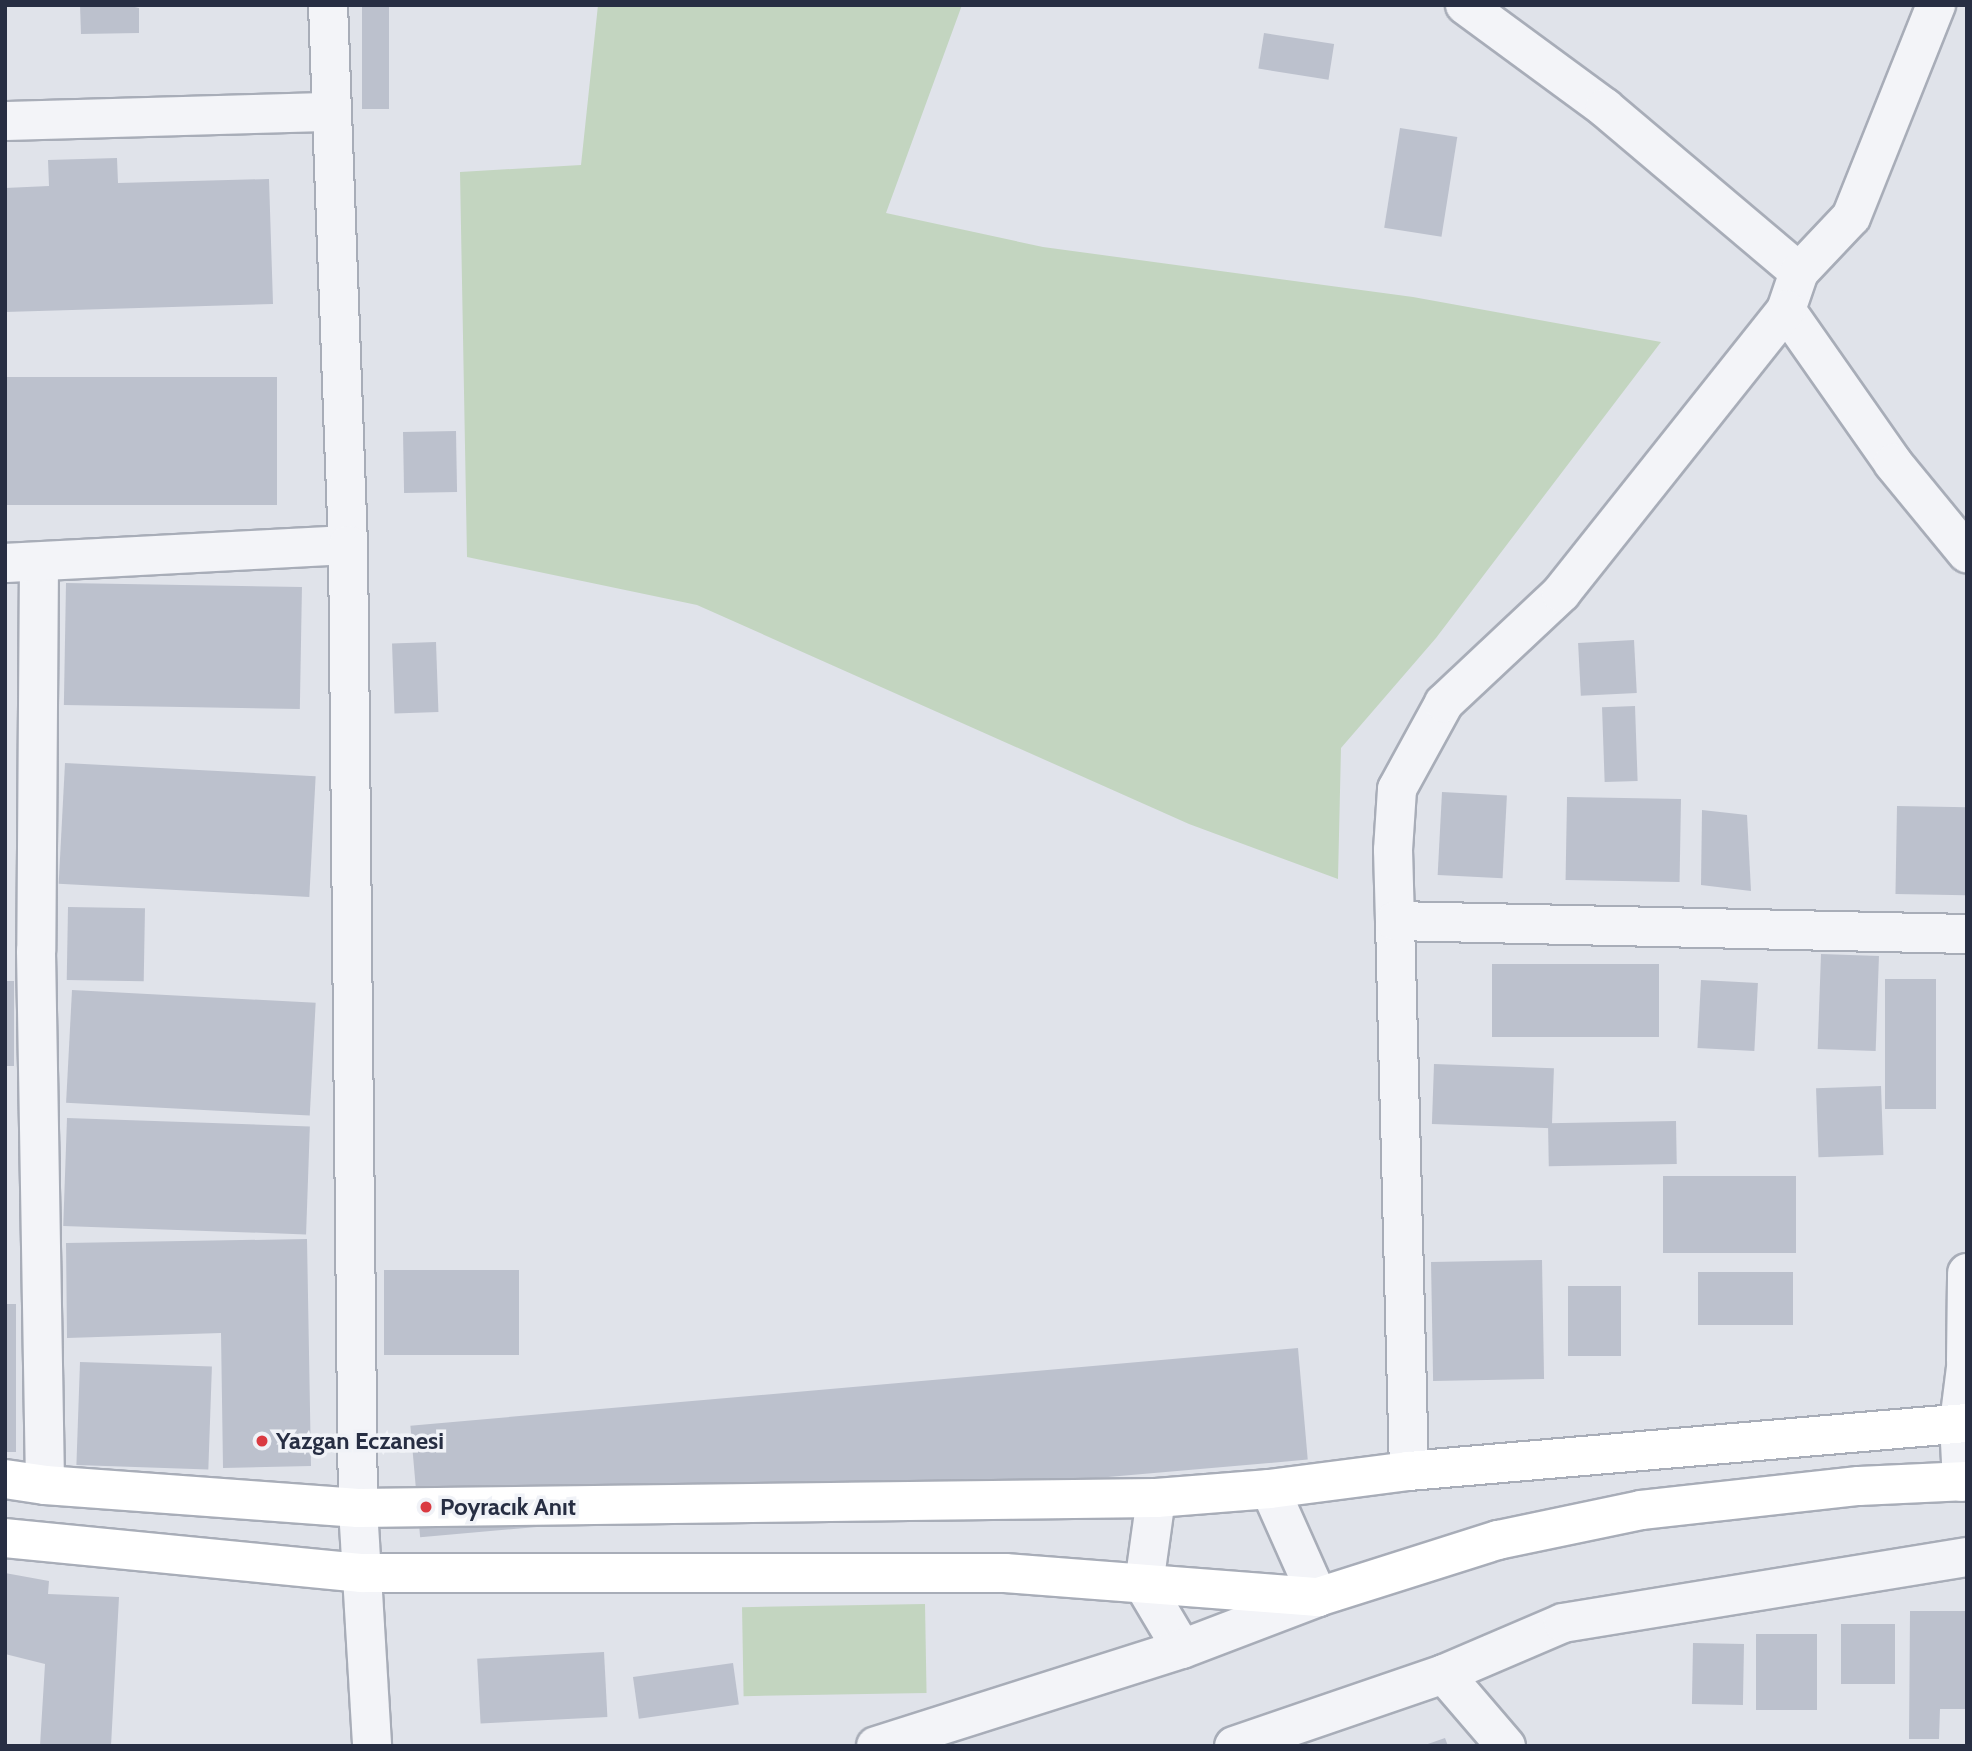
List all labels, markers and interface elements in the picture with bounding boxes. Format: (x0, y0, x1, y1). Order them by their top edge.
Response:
place label: Yazgan Eczanesi (276, 1427, 444, 1455)
marker: Yazgan Eczanesi (254, 1433, 270, 1449)
place label: Poyracık Anıt (440, 1493, 576, 1521)
marker: Poyracık Anıt (418, 1499, 434, 1515)

